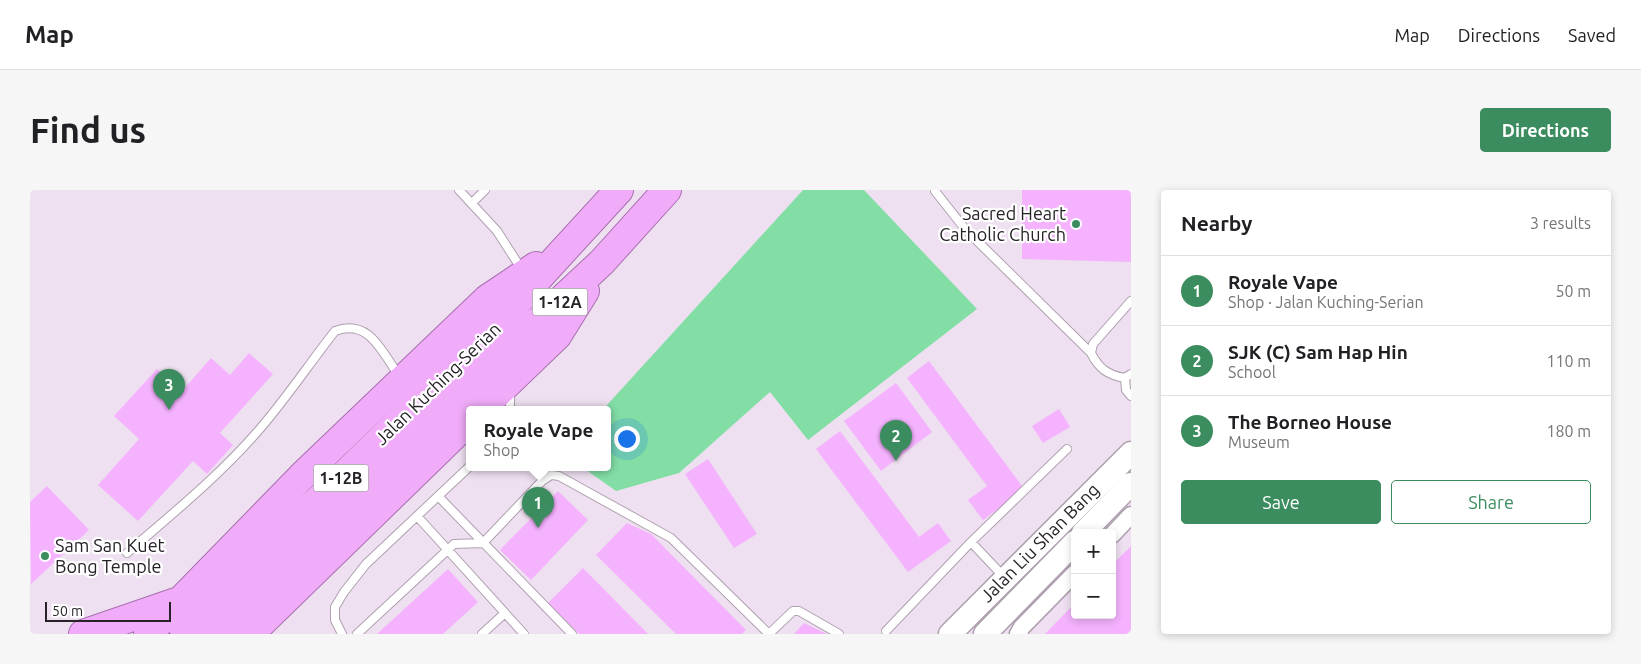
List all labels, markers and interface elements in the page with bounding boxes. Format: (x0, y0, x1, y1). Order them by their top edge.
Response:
text: Map (25, 21, 74, 48)
text: Map (1394, 25, 1430, 45)
text: Directions (1458, 25, 1540, 45)
text: Saved (1568, 25, 1616, 45)
button: Directions (1480, 108, 1611, 152)
text: Find us (30, 110, 146, 150)
place label: Sacred Heart Catholic Church (939, 203, 1066, 244)
text: Nearby (1181, 211, 1252, 235)
text: 3 results (1530, 214, 1591, 232)
marker: Sacred Heart Catholic Church (1070, 218, 1082, 230)
text: Royale Vape (1228, 271, 1338, 293)
text: 1 (1192, 282, 1202, 300)
text: 50 m (1555, 282, 1591, 300)
road number: 1-12A (532, 288, 588, 315)
text: Shop · Jalan Kuching-Serian (1228, 293, 1424, 311)
street label: Jalan Kuching-Serian (370, 318, 504, 448)
text: SJK (C) Sam Hap Hin (1228, 341, 1408, 363)
text: 2 (1192, 352, 1202, 370)
text: 110 m (1546, 352, 1591, 370)
text: School (1228, 363, 1276, 381)
pin: 3 (153, 369, 185, 410)
popup (466, 406, 611, 471)
text: The Borneo House (1228, 411, 1392, 433)
text: Royale Vape (483, 419, 594, 441)
pin: 2 (880, 420, 912, 461)
text: 3 (1192, 422, 1202, 440)
text: 180 m (1546, 422, 1591, 440)
your location (614, 426, 640, 452)
text: Museum (1228, 433, 1290, 451)
text: Shop (483, 441, 520, 459)
road number: 1-12B (314, 464, 368, 492)
street label: Jalan Liu Shan Bang (976, 479, 1103, 606)
button: Save (1181, 480, 1381, 524)
button: Share (1391, 480, 1591, 524)
pin: 1 (522, 487, 554, 528)
map controls (1071, 529, 1116, 619)
button: + (1071, 529, 1116, 574)
place label: Sam San Kuet Bong Temple (55, 535, 165, 576)
marker: Sam San Kuet Bong Temple (39, 550, 51, 562)
button: − (1071, 574, 1116, 619)
scale bar (45, 599, 171, 622)
text: 50 m (52, 603, 83, 619)

